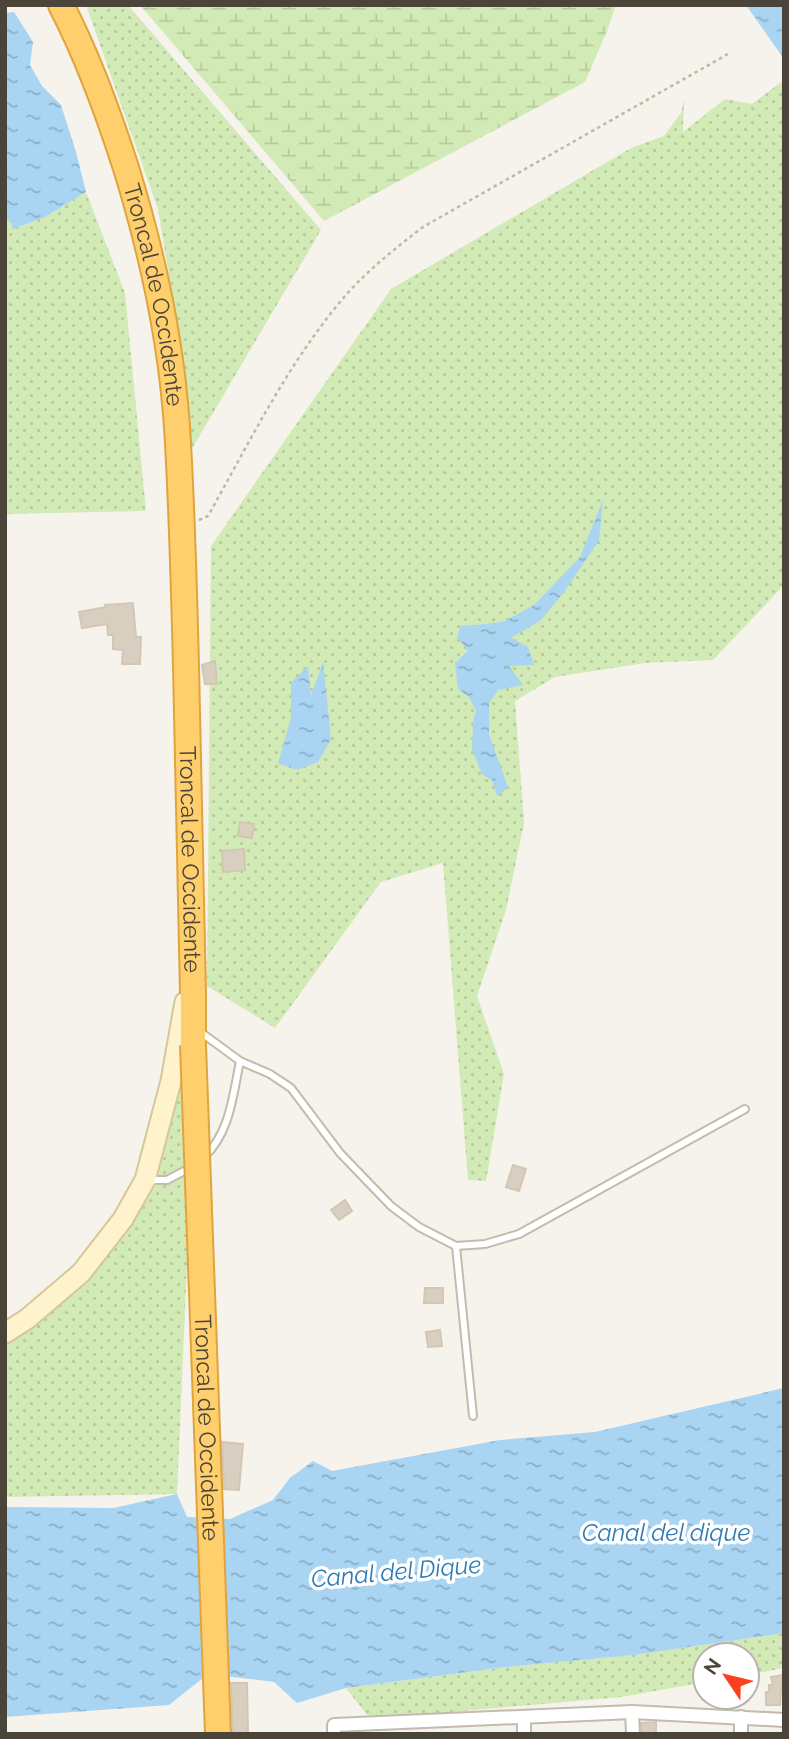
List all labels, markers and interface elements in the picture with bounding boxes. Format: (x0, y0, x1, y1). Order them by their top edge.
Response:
street label: Troncal de Occidente (118, 180, 189, 407)
street label: Troncal de Occidente (175, 746, 207, 973)
street label: Troncal de Occidente (190, 1314, 225, 1542)
water label: Canal del dique (582, 1518, 750, 1547)
water label: Canal del Dique (310, 1550, 482, 1593)
north arrow (691, 1641, 761, 1711)
text: N (699, 1654, 725, 1678)

